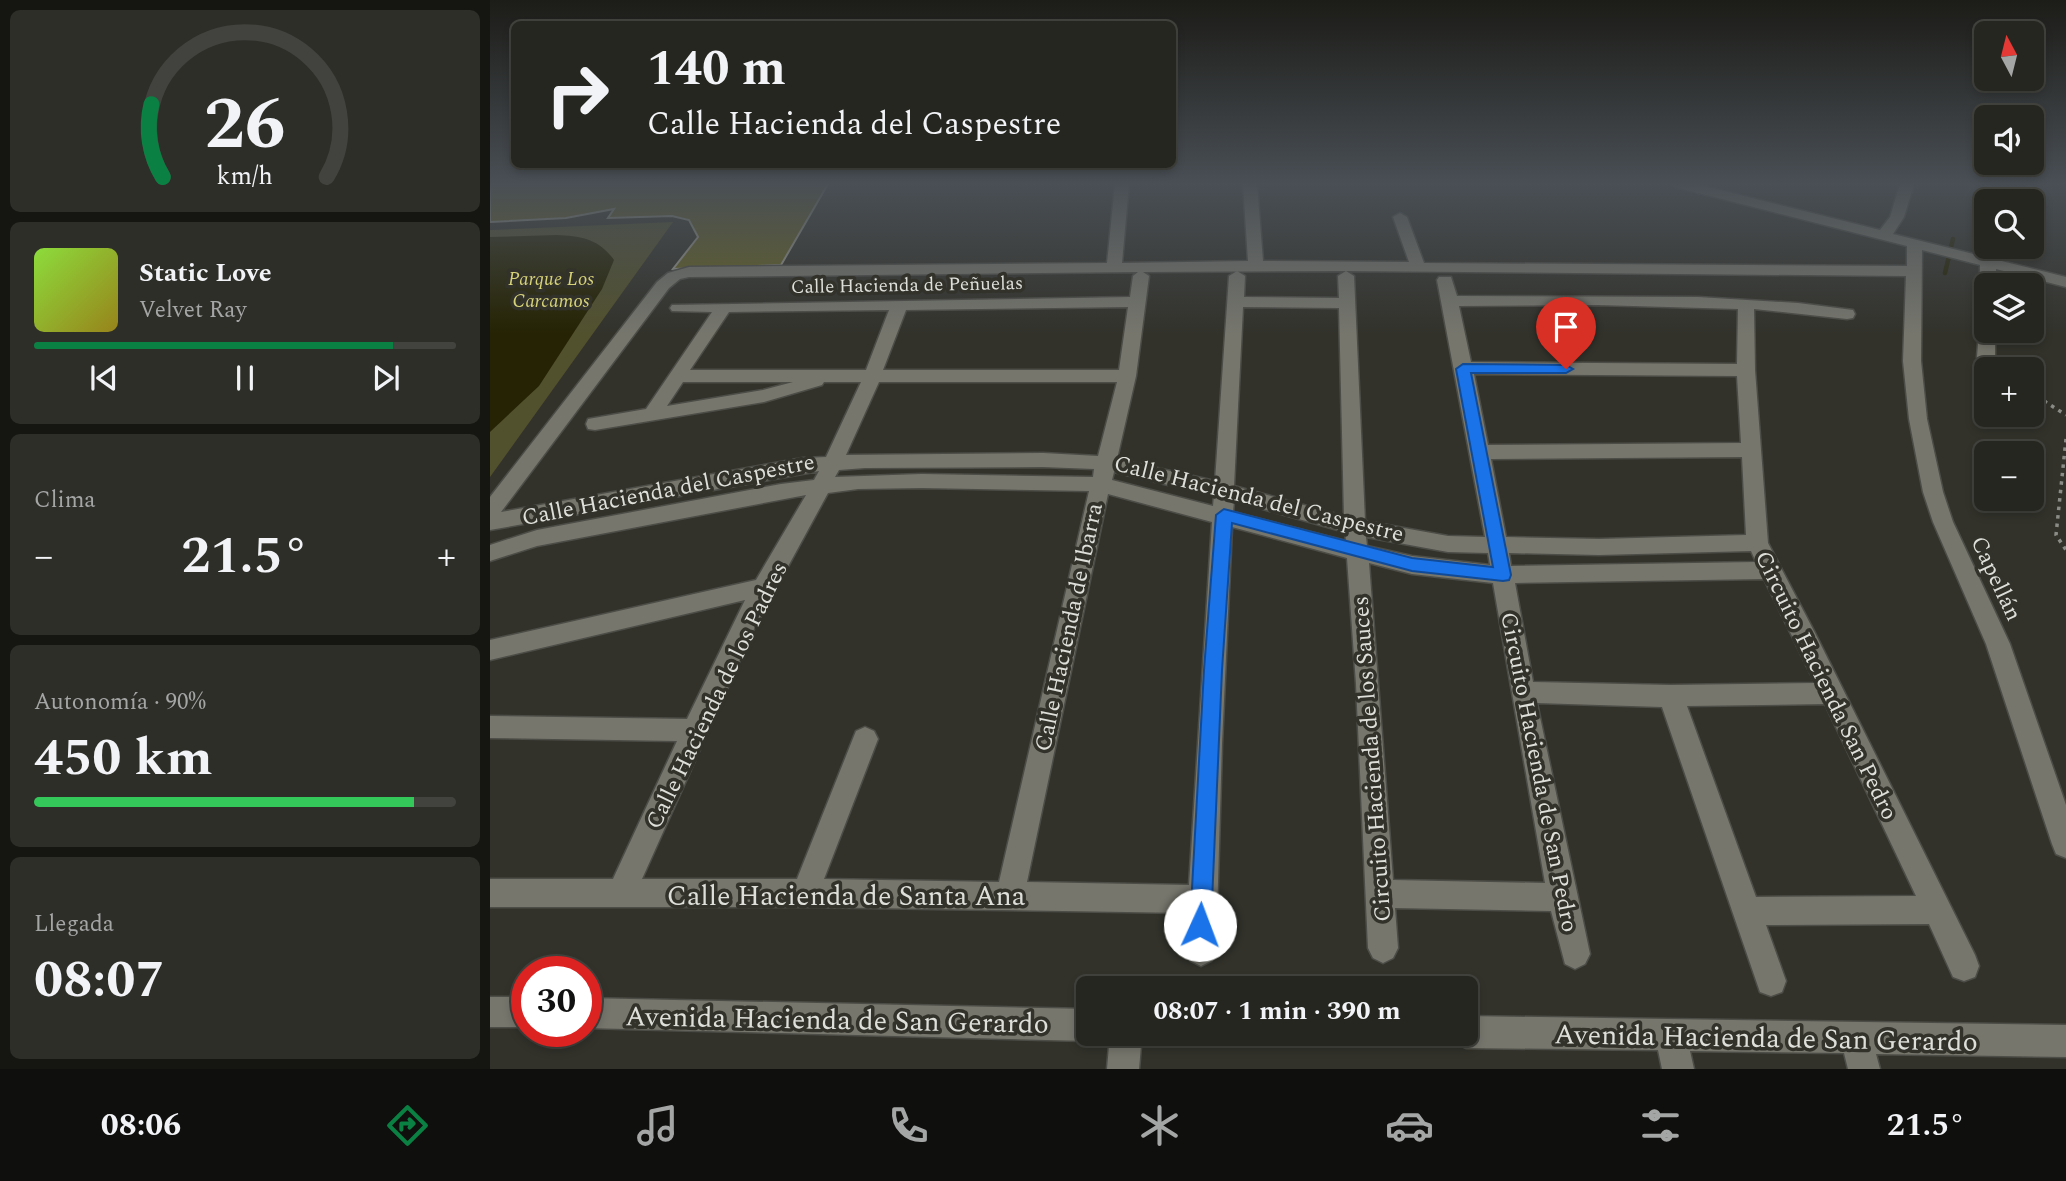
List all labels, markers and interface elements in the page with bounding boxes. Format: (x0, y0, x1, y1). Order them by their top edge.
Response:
north arrow (1974, 21, 2044, 91)
map controls (1974, 21, 2044, 511)
text: 140 m (647, 32, 786, 107)
icon: right (532, 49, 623, 140)
text: 26 (204, 70, 286, 181)
text: Calle Hacienda del Caspestre (647, 100, 1061, 149)
button: sound (1974, 105, 2044, 175)
text: km/h (217, 158, 273, 196)
button: search (1974, 189, 2044, 259)
text: Static Love (139, 253, 272, 293)
park label: Parque Los Carcamos (508, 265, 594, 316)
street label: Calle Hacienda de Peñuelas (791, 269, 1023, 302)
button: layers (1974, 273, 2044, 343)
text: Velvet Ray (139, 293, 246, 328)
pin (1536, 297, 1596, 369)
icon: arrive (1547, 308, 1585, 346)
button: + (1974, 357, 2044, 427)
icon: previous (85, 359, 123, 397)
icon: pause (226, 359, 264, 397)
icon: next (367, 359, 405, 397)
button: − (1974, 441, 2044, 511)
street label: Calle Hacienda del Caspestre (519, 445, 818, 536)
street label: Calle Hacienda del Caspestre (1110, 446, 1407, 552)
text: Clima (34, 483, 96, 518)
street label: Calle Hacienda de Ibarra (1026, 500, 1113, 755)
text: 21.5° (181, 517, 309, 596)
text: − (34, 528, 53, 586)
text: + (437, 528, 456, 586)
street label: Capellán (1961, 530, 2031, 627)
street label: Circuito Hacienda San Pedro (1745, 545, 1906, 826)
street label: Calle Hacienda de los Padres (637, 556, 797, 835)
street label: Circuito Hacienda de los Sauces (1344, 595, 1401, 923)
street label: Circuito Hacienda de San Pedro (1490, 609, 1587, 935)
text: Autonomía · 90% (34, 685, 206, 720)
text: 450 km (34, 719, 213, 798)
street label: Calle Hacienda de Santa Ana (667, 875, 1026, 918)
position arrow (1163, 888, 1237, 962)
text: Llegada (34, 907, 114, 942)
text: 08:07 (34, 941, 165, 1020)
speed limit sign: 30 (511, 956, 602, 1047)
text: 08:07 · 1 min · 390 m (1153, 991, 1401, 1031)
street label: Avenida Hacienda de San Gerardo (625, 995, 1049, 1046)
street label: Avenida Hacienda de San Gerardo (1554, 1013, 1978, 1064)
text: 08:06 (101, 1101, 181, 1150)
icon: directions (383, 1101, 432, 1150)
icon: music (633, 1101, 682, 1150)
icon: phone (884, 1101, 933, 1150)
icon: climate (1135, 1101, 1184, 1150)
icon: car (1385, 1101, 1434, 1150)
icon: filters (1636, 1101, 1685, 1150)
text: 21.5° (1887, 1101, 1965, 1150)

